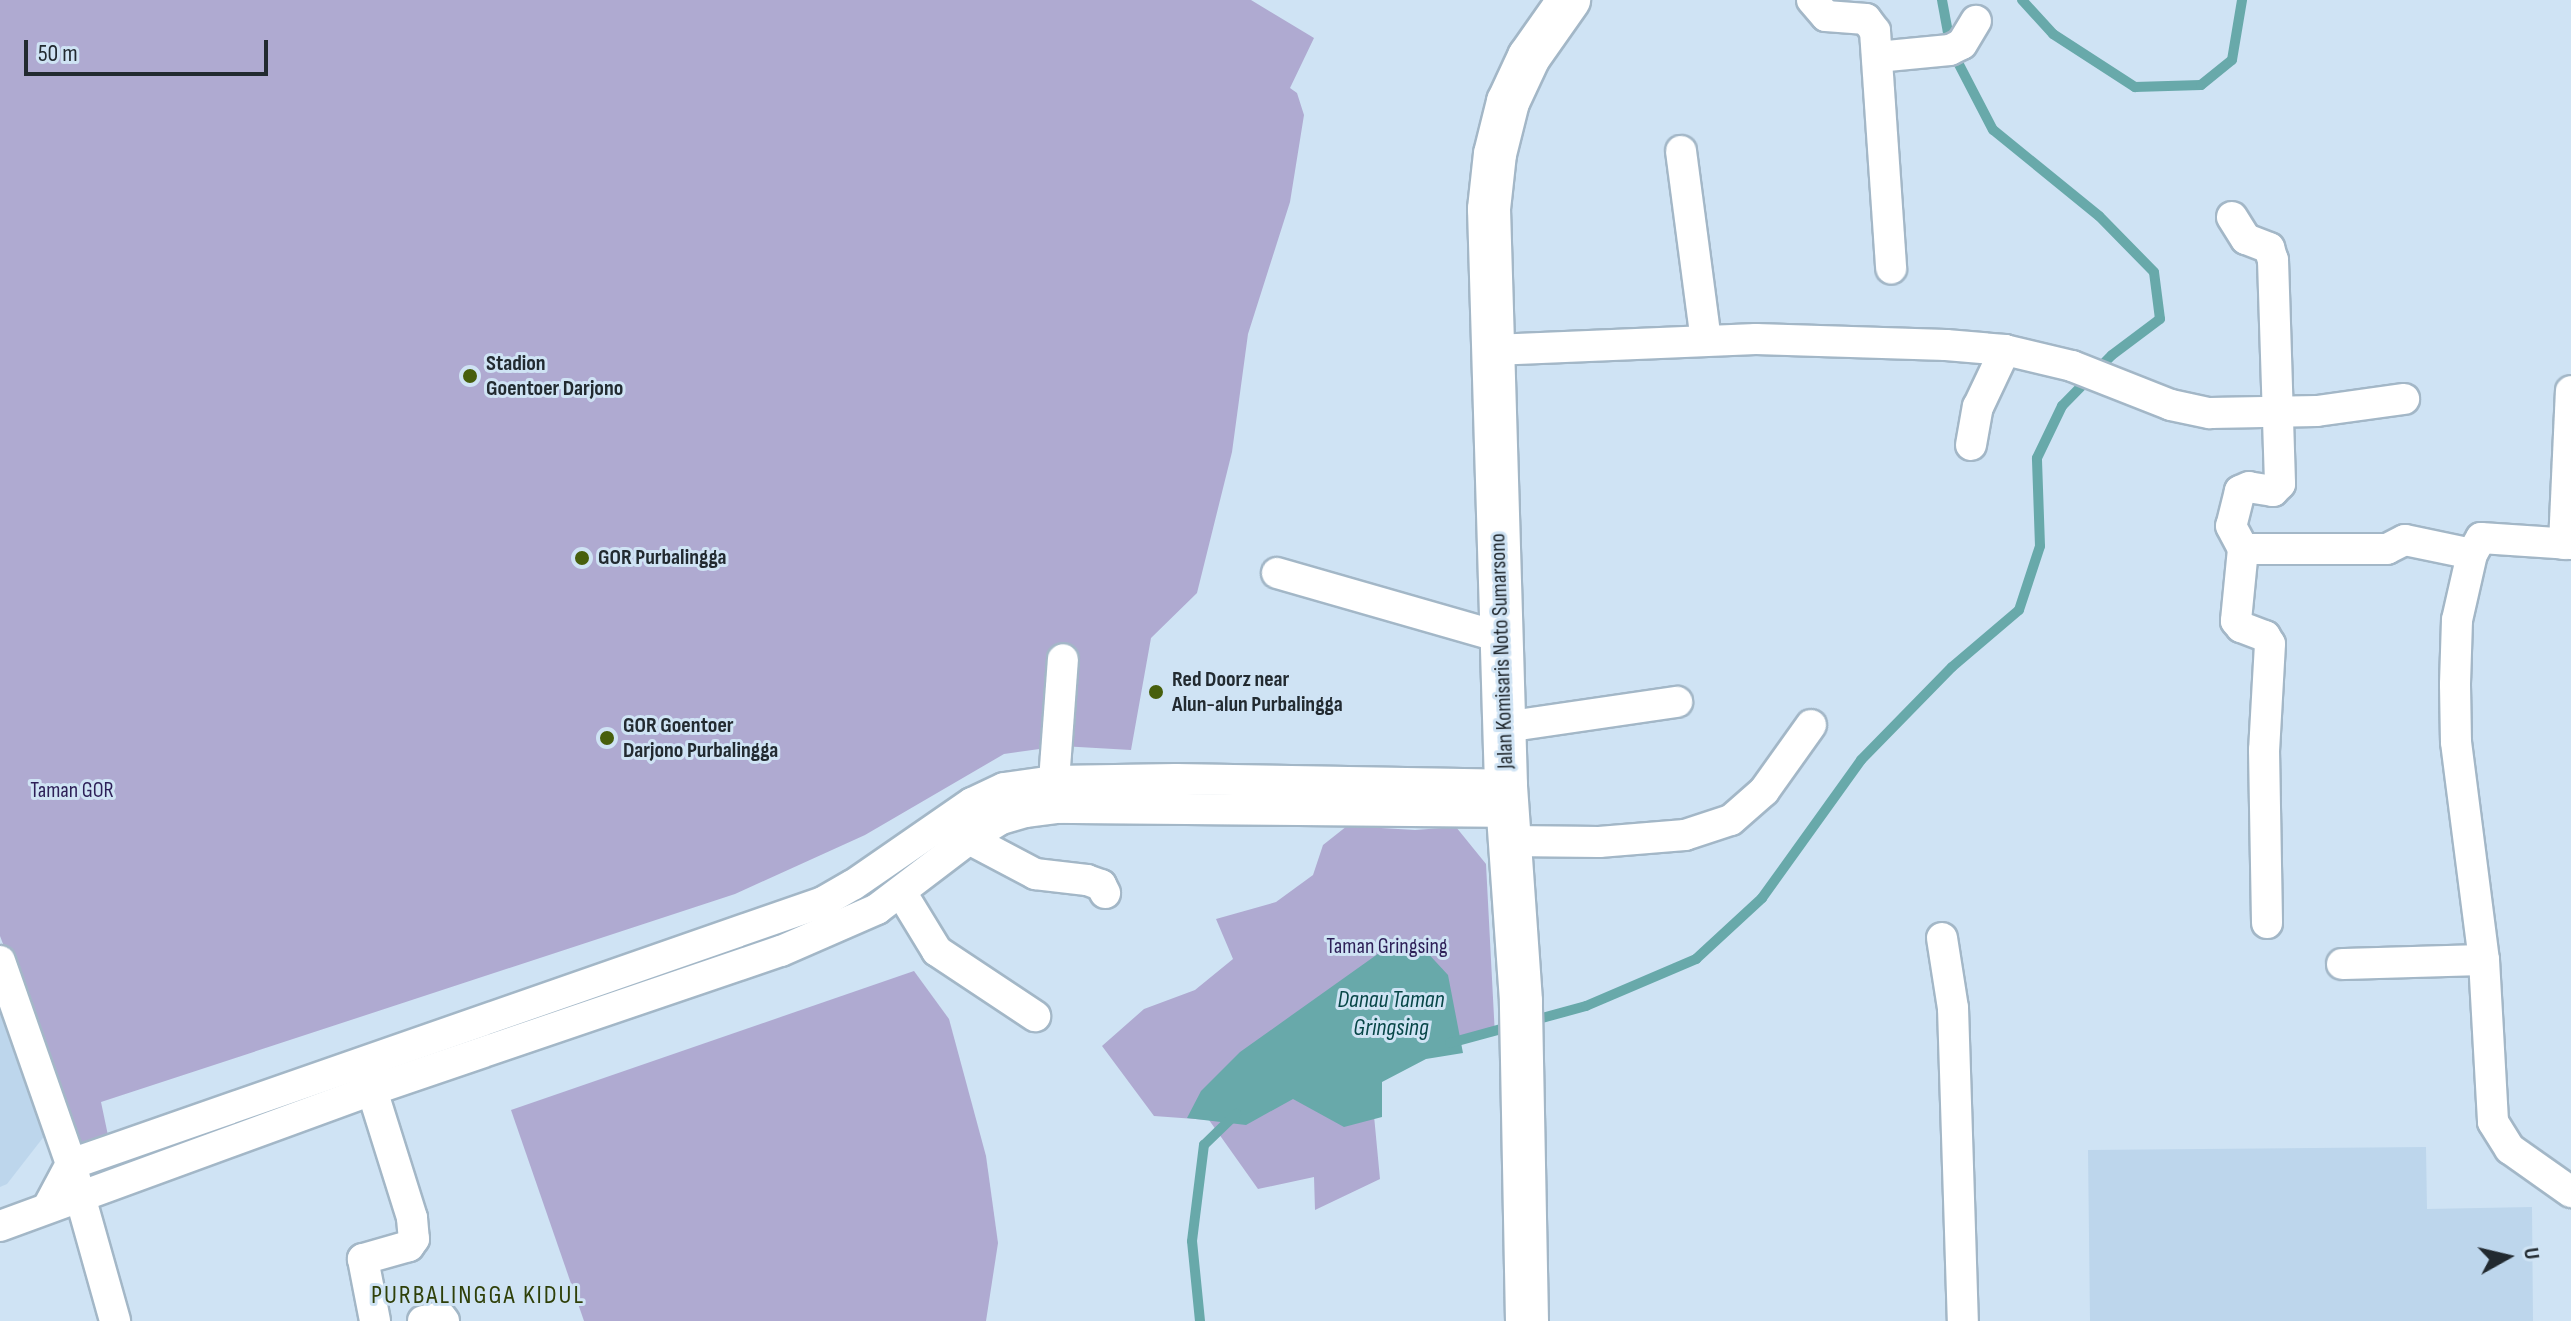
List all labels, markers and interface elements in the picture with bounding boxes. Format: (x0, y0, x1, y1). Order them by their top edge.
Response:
scale bar (28, 24, 272, 74)
text: 50 m (38, 39, 78, 68)
place label: Stadion Goentoer Darjono (486, 350, 623, 402)
marker: Stadion Goentoer Darjono (461, 367, 479, 385)
street label: Jalan Komisaris Noto Sumarsono (1485, 533, 1519, 769)
place label: GOR Purbalingga (598, 545, 727, 571)
marker: GOR Purbalingga (573, 549, 591, 567)
place label: Red Doorz near Alun-alun Purbalingga (1172, 666, 1343, 718)
marker: Red Doorz near Alun-alun Purbalingga (1147, 683, 1165, 701)
place label: GOR Goentoer Darjono Purbalingga (623, 712, 778, 764)
marker: GOR Goentoer Darjono Purbalingga (598, 729, 616, 747)
park label: Taman GOR (30, 778, 114, 804)
park label: Taman Gringsing (1326, 934, 1448, 960)
water label: Danau Taman Gringsing (1337, 986, 1445, 1042)
north arrow (2467, 1217, 2547, 1297)
text: U (2517, 1246, 2545, 1261)
district label: PURBALINGGA KIDUL (371, 1280, 585, 1312)

